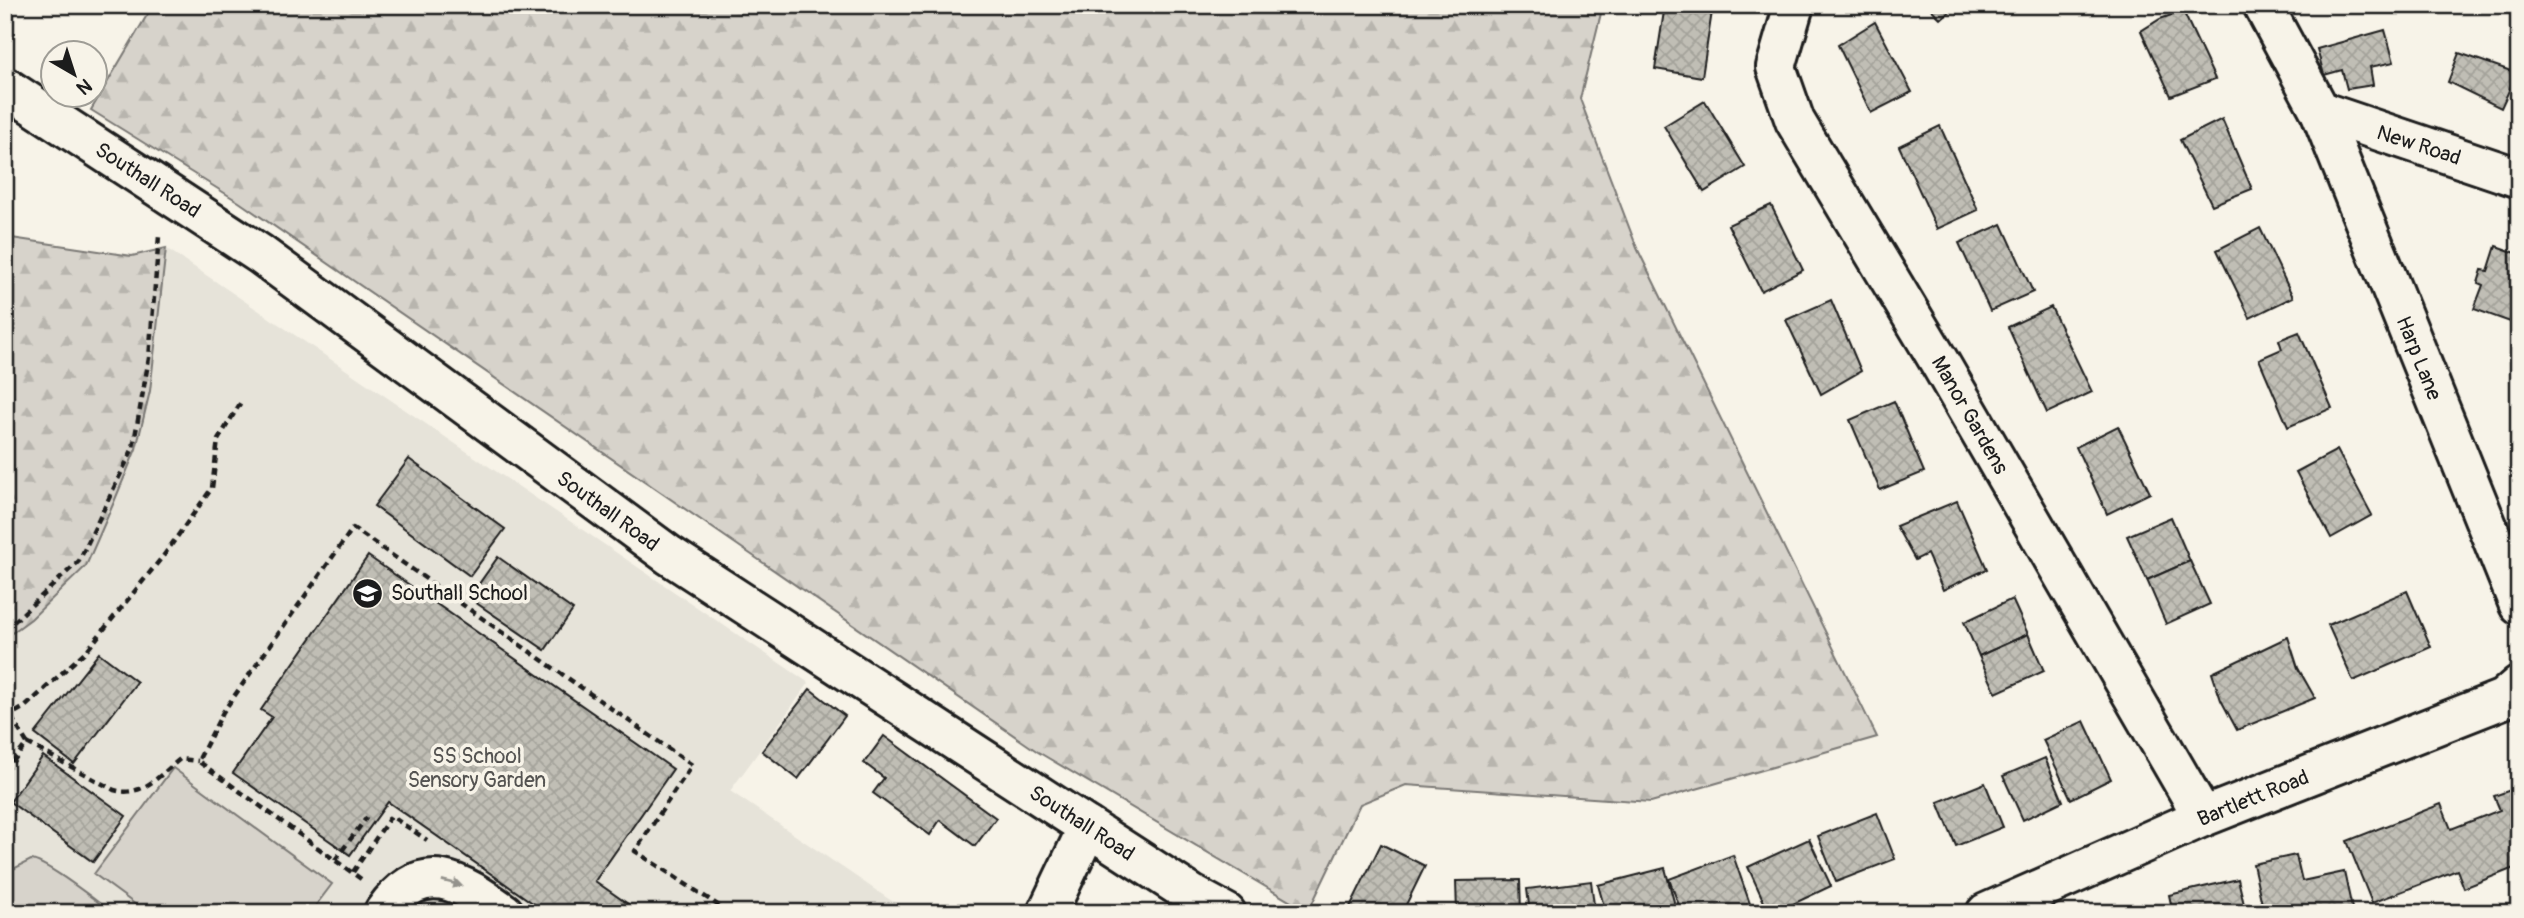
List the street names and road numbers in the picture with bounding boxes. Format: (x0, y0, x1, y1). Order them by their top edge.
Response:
street label: New Road (2373, 119, 2464, 172)
street label: Southall Road (90, 136, 205, 224)
street label: Harp Lane (2389, 312, 2448, 405)
street label: Manor Gardens (1925, 351, 2015, 480)
street label: Southall Road (551, 465, 664, 558)
street label: Bartlett Road (2193, 764, 2313, 833)
street label: Southall Road (1024, 779, 1139, 867)

